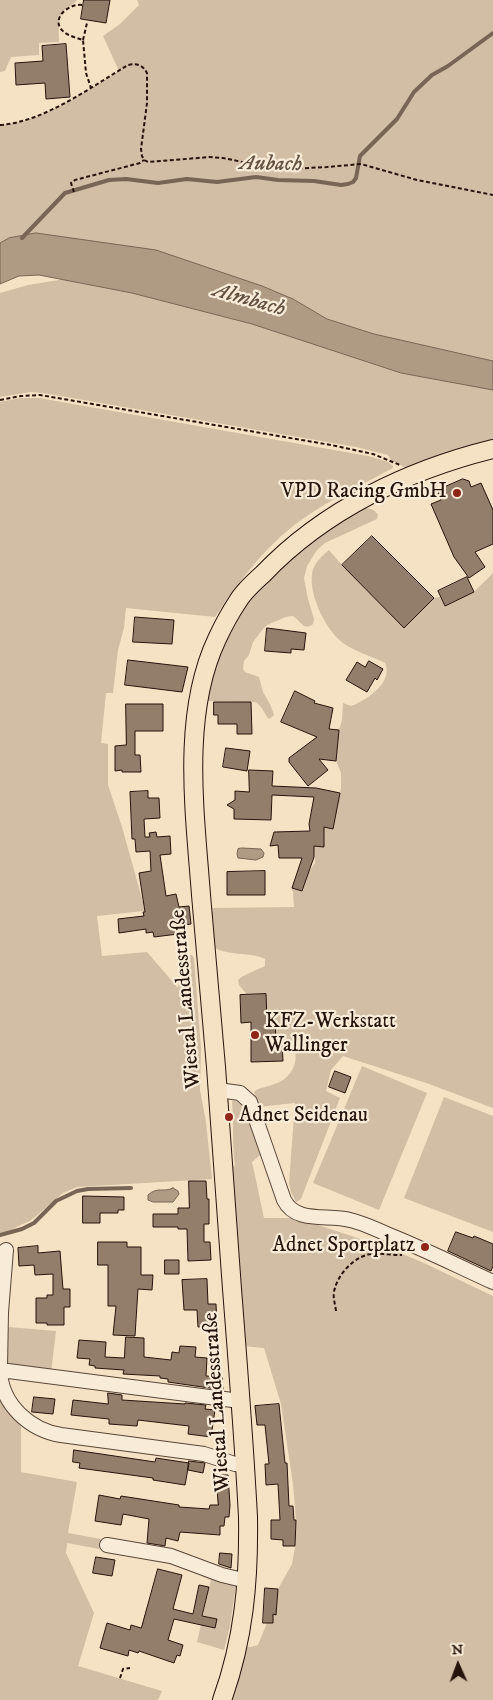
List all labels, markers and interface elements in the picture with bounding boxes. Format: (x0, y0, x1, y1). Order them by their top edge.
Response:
water label: Aubach (240, 151, 302, 179)
water label: Almbach (210, 278, 288, 324)
place label: VPD Racing GmbH (281, 480, 447, 506)
marker: VPD Racing GmbH (451, 487, 463, 499)
street label: Wiestal Landesstraße (167, 908, 207, 1090)
place label: KFZ-Werkstatt Wallinger (265, 1010, 396, 1060)
marker: KFZ-Werkstatt Wallinger (249, 1029, 261, 1041)
place label: Adnet Seidenau (239, 1104, 368, 1130)
marker: Adnet Seidenau (223, 1111, 235, 1123)
place label: Adnet Sportplatz (273, 1234, 415, 1260)
marker: Adnet Sportplatz (419, 1241, 431, 1253)
street label: Wiestal Landesstraße (199, 1311, 237, 1493)
north arrow (433, 1640, 483, 1690)
text: N (451, 1641, 464, 1659)

